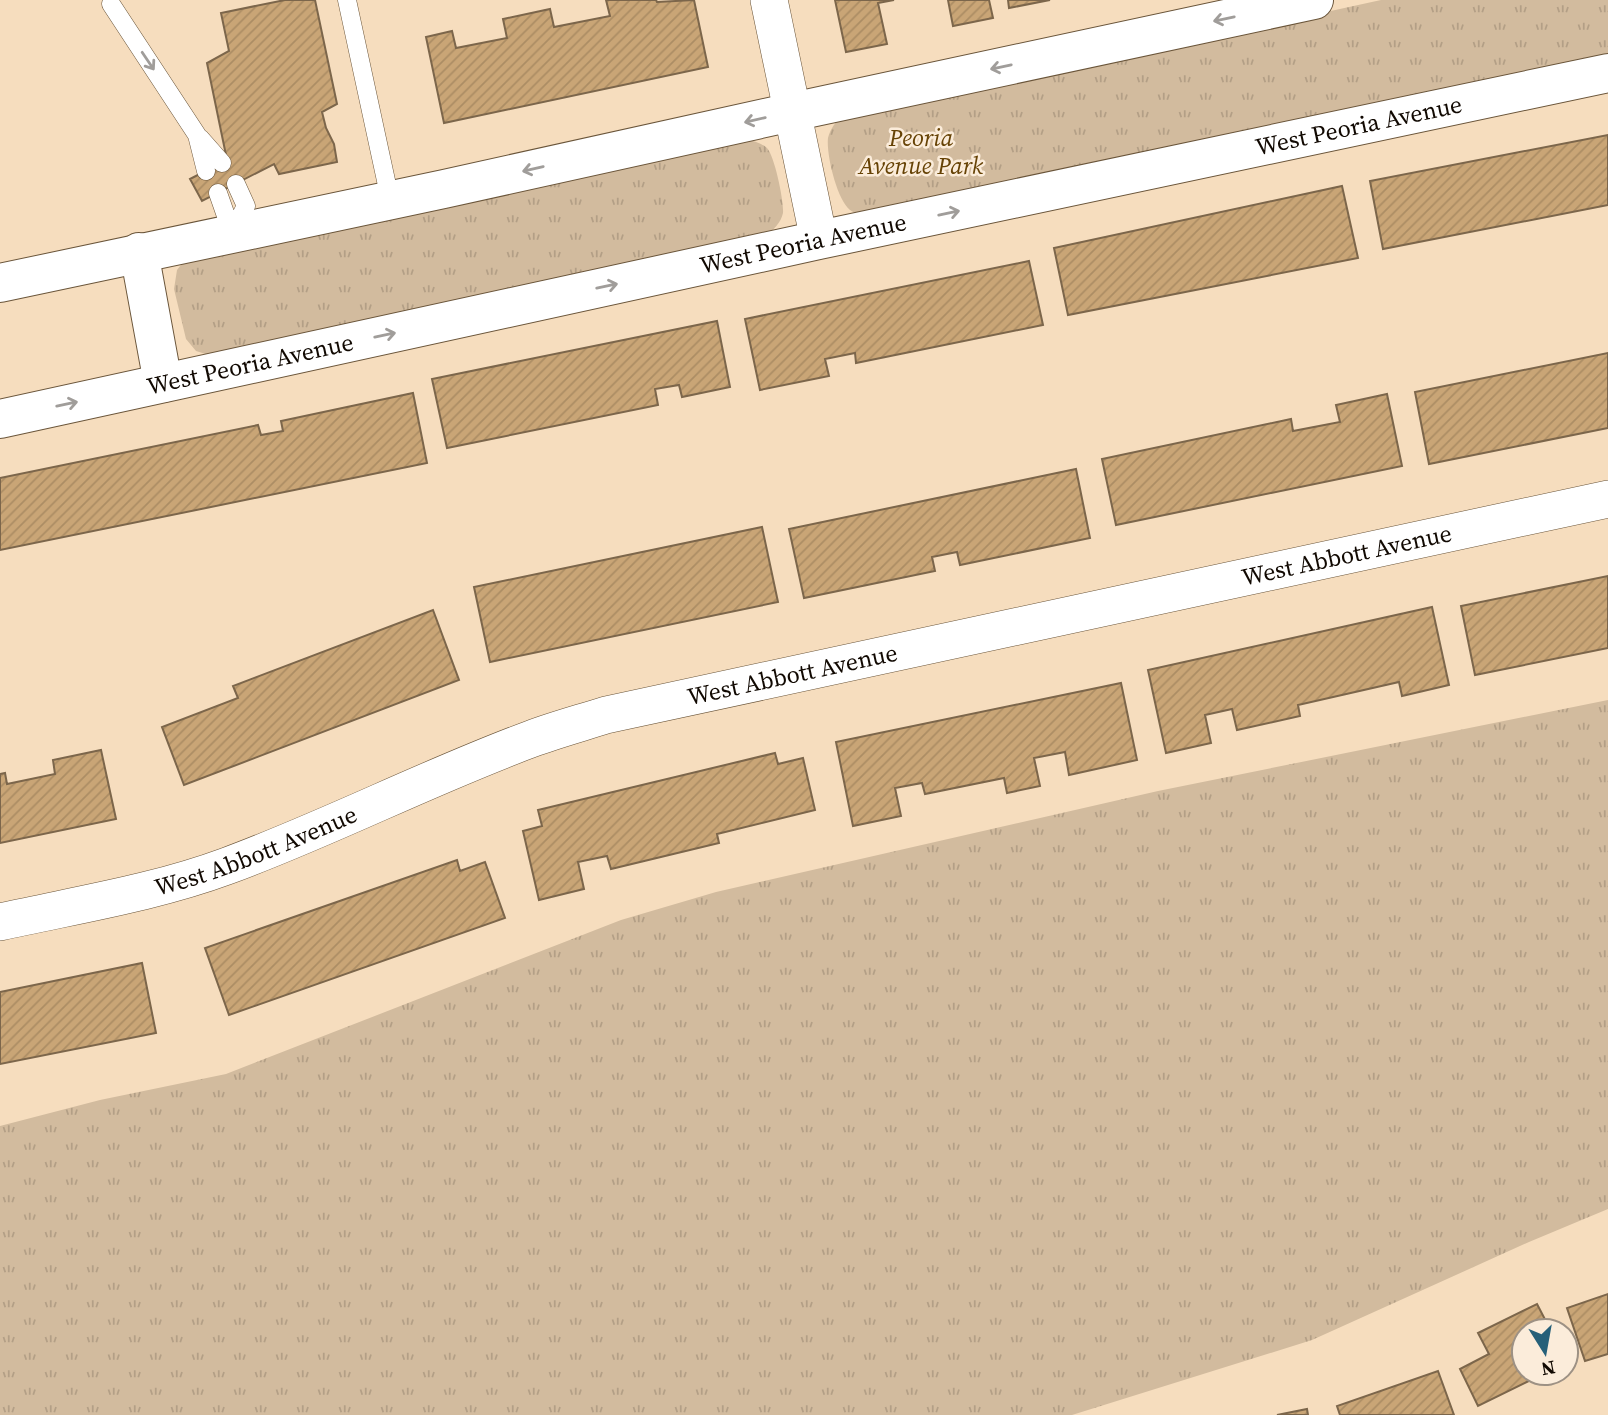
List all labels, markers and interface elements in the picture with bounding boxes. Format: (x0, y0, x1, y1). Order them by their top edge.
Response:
one-way arrow (1213, 13, 1236, 27)
one-way arrow (141, 51, 156, 70)
one-way arrow (990, 61, 1013, 74)
street label: West Peoria Avenue (1252, 87, 1465, 163)
one-way arrow (744, 114, 767, 127)
park label: Peoria Avenue Park (857, 121, 984, 182)
one-way arrow (522, 163, 545, 177)
street label: West Peoria Avenue (697, 205, 909, 282)
one-way arrow (937, 205, 960, 219)
one-way arrow (595, 279, 618, 293)
street label: West Peoria Avenue (144, 325, 356, 402)
one-way arrow (373, 327, 396, 341)
one-way arrow (55, 397, 78, 411)
street label: West Abbott Avenue (1238, 516, 1455, 594)
street label: West Abbott Avenue (684, 636, 900, 713)
street label: West Abbott Avenue (151, 797, 362, 904)
north arrow (1510, 1317, 1580, 1387)
text: N (1539, 1355, 1558, 1383)

